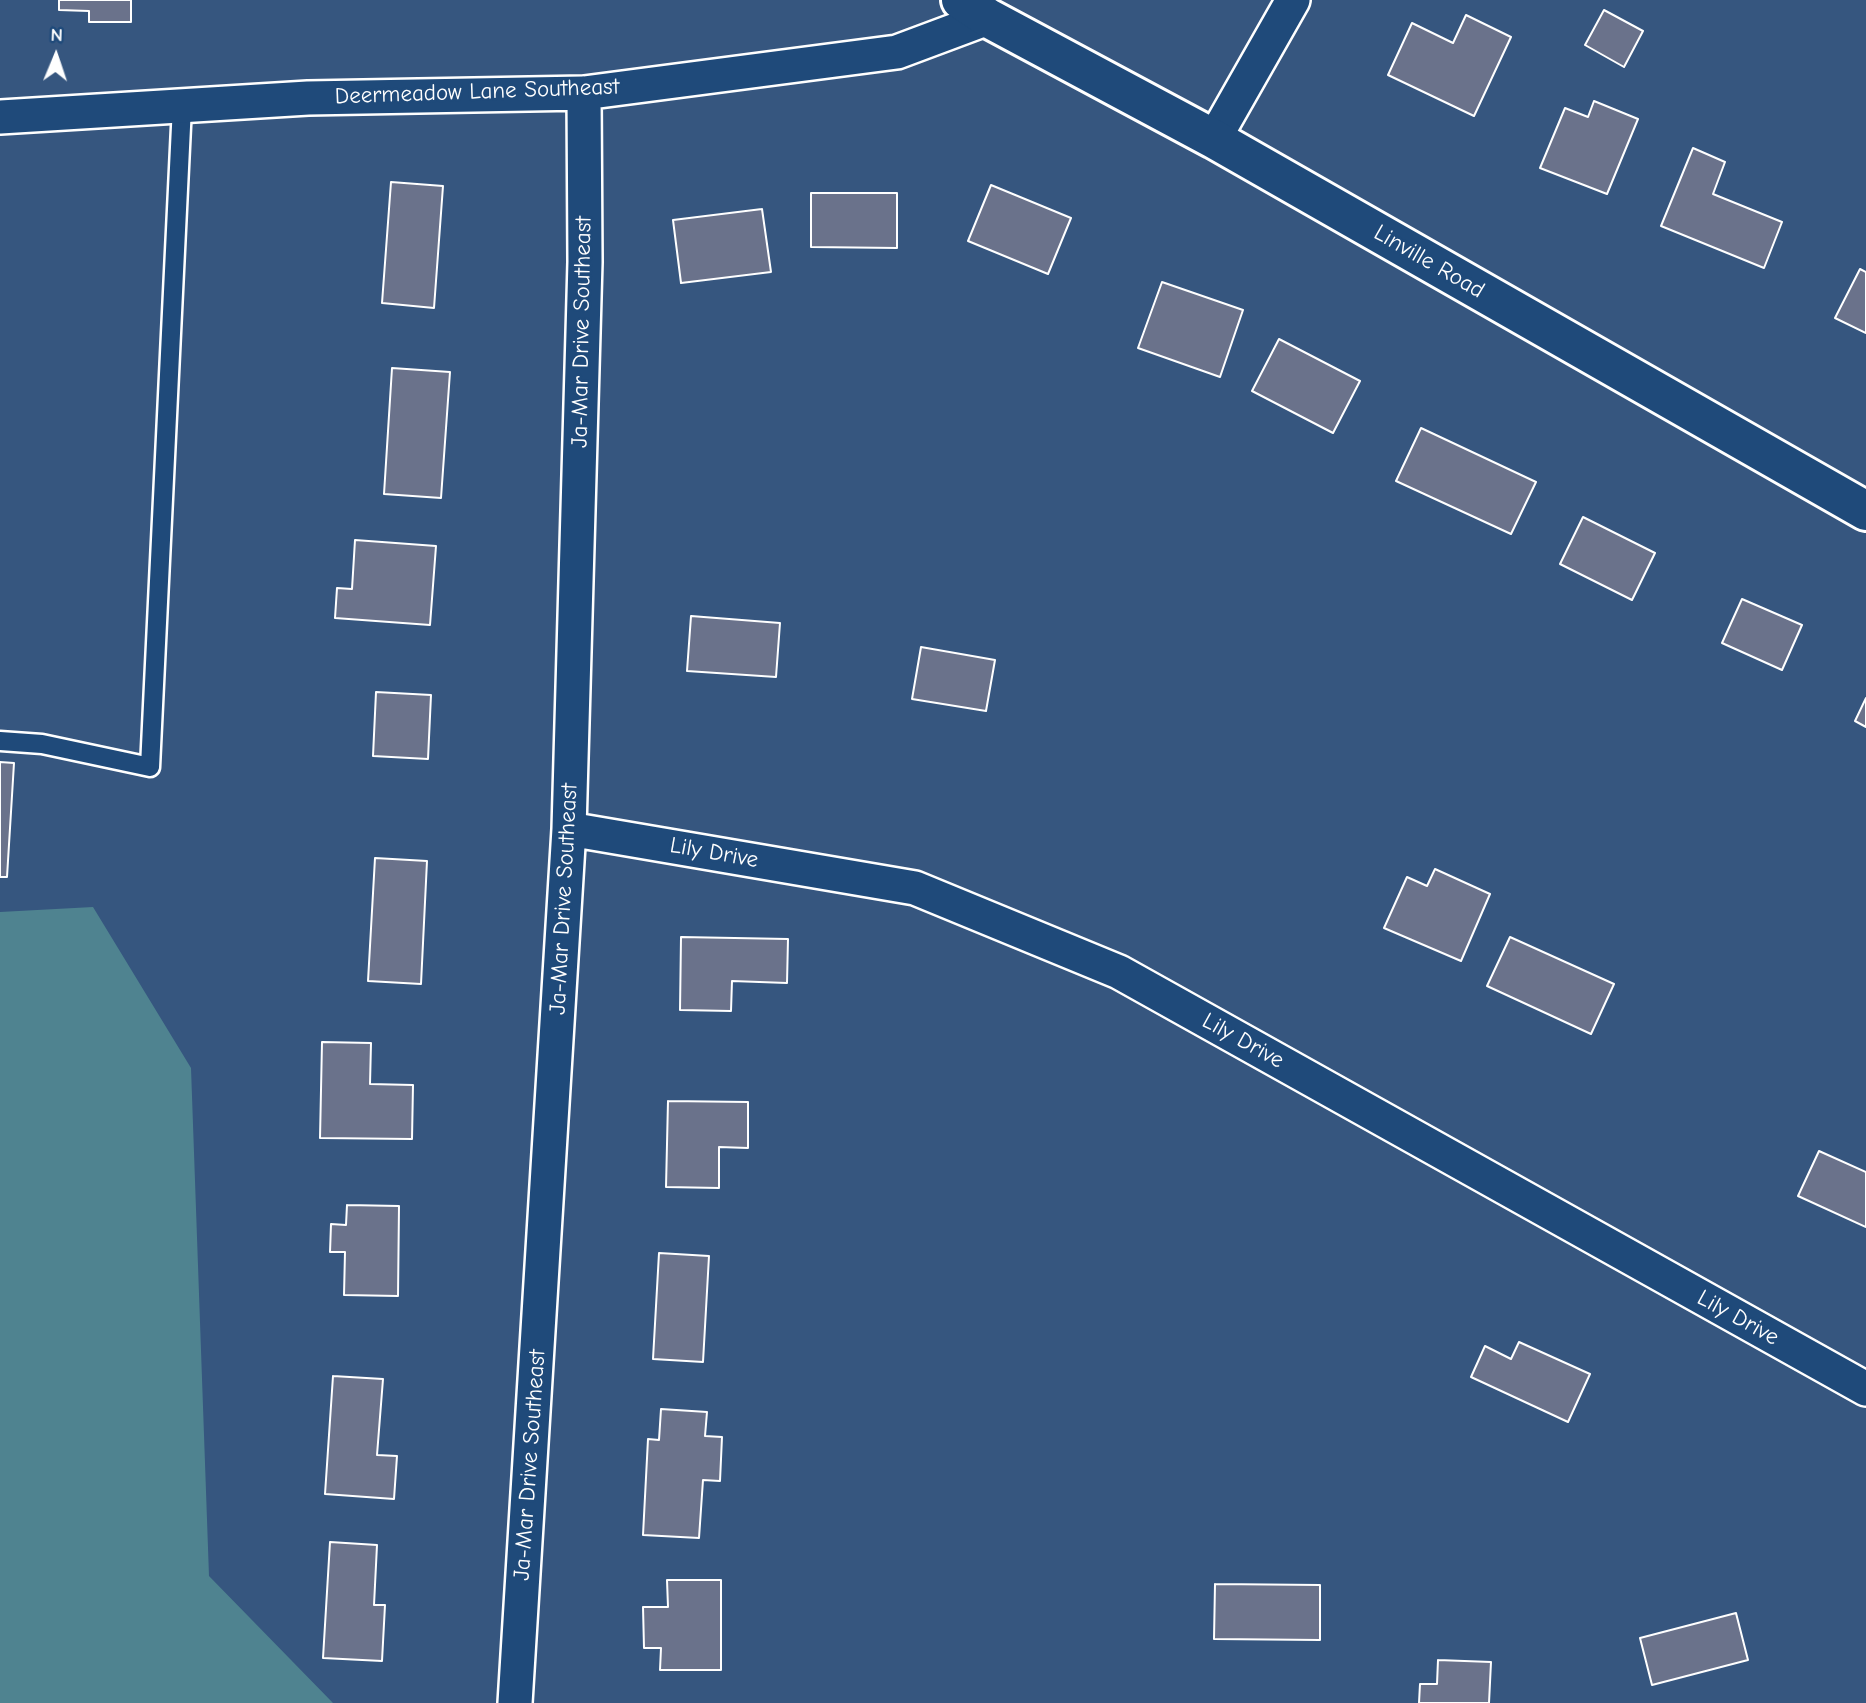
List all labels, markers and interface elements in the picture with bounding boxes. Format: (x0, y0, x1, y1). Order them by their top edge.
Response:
north arrow (21, 21, 91, 91)
text: N (50, 24, 63, 46)
street label: Deermeadow Lane Southeast (334, 73, 620, 111)
street label: Ja-Mar Drive Southeast (566, 216, 598, 448)
street label: Linville Road (1369, 219, 1489, 305)
street label: Ja-Mar Drive Southeast (544, 783, 584, 1015)
street label: Lily Drive (668, 832, 760, 874)
street label: Lily Drive (1197, 1007, 1289, 1075)
street label: Lily Drive (1692, 1284, 1784, 1352)
street label: Ja-Mar Drive Southeast (508, 1348, 552, 1582)

